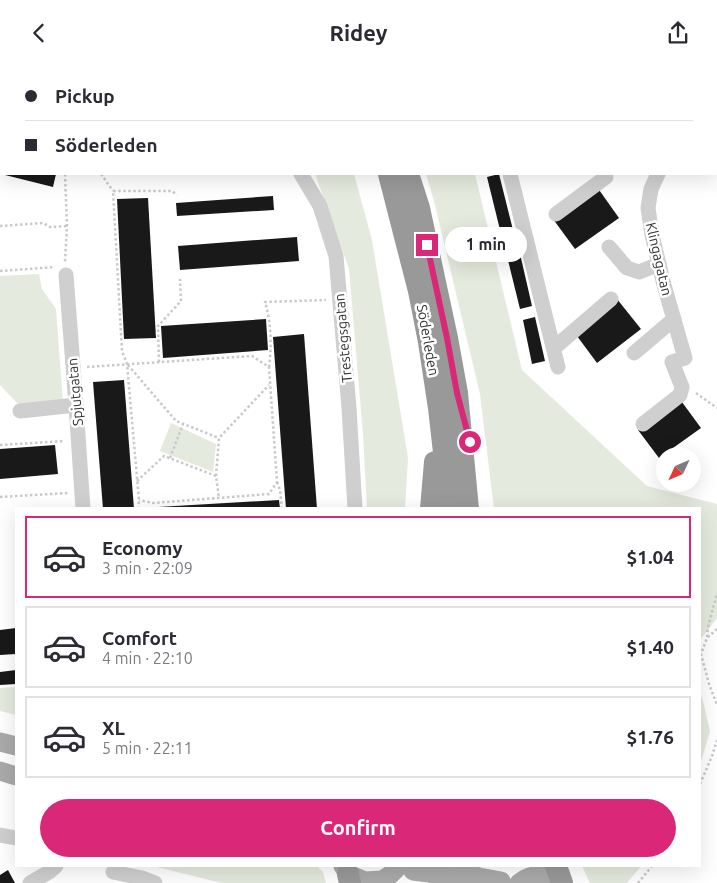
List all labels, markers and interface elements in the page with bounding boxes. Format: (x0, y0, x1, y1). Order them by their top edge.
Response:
icon: back (25, 19, 53, 47)
icon: share (664, 19, 692, 47)
text: Ridey (329, 20, 388, 45)
text: Pickup (55, 85, 115, 107)
text: Söderleden (55, 134, 158, 156)
street label: Klingagatan (643, 221, 675, 297)
callout: 1 min (444, 227, 527, 263)
route end (416, 234, 438, 256)
text: 1 min (466, 235, 506, 253)
street label: Trestegsgatan (331, 293, 355, 383)
street label: Söderleden (414, 303, 442, 377)
street label: Spjutgatan (64, 357, 86, 427)
route start (459, 431, 481, 453)
north arrow (656, 447, 701, 493)
map controls (656, 447, 701, 492)
icon: car (42, 535, 87, 580)
text: Economy (102, 537, 183, 559)
text: $1.04 (626, 546, 674, 568)
text: 3 min · 22:09 (102, 559, 193, 577)
icon: car (42, 625, 87, 670)
text: Comfort (102, 627, 177, 649)
text: $1.40 (626, 636, 674, 658)
text: 4 min · 22:10 (102, 649, 193, 667)
icon: car (42, 715, 87, 760)
text: XL (102, 717, 125, 739)
text: $1.76 (626, 726, 674, 748)
text: 5 min · 22:11 (102, 739, 193, 757)
button: Confirm (40, 799, 676, 857)

